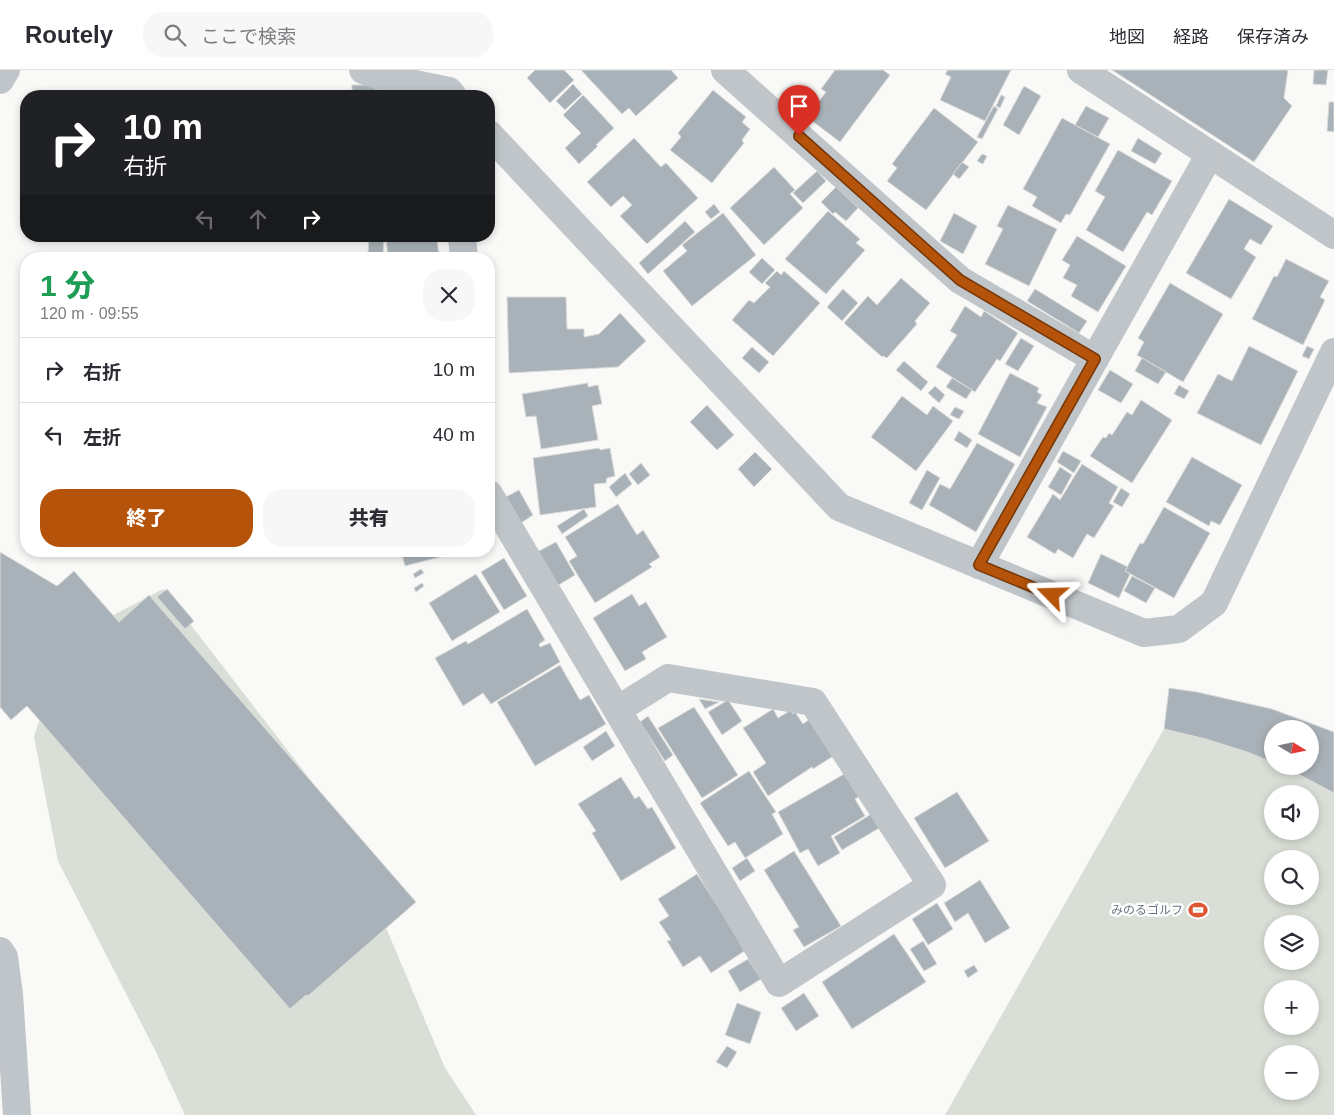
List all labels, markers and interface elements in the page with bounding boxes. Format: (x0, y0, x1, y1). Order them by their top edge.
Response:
search box (143, 12, 493, 57)
text: Routely (25, 21, 113, 48)
icon: search (161, 21, 189, 49)
text: ここで検索 (201, 26, 296, 47)
text: 地図 (1109, 27, 1145, 47)
text: 経路 (1173, 27, 1209, 47)
text: 保存済み (1237, 27, 1309, 47)
pin (778, 85, 820, 136)
icon: arrive (785, 92, 813, 120)
text: 10 m (123, 107, 203, 146)
icon: right (40, 110, 105, 175)
text: 右折 (123, 154, 167, 179)
icon: left (191, 205, 219, 233)
icon: ahead (244, 205, 272, 233)
icon: right (297, 205, 325, 233)
text: 1 分 (40, 269, 95, 302)
button: close (423, 269, 475, 321)
text: 120 m · 09:55 (40, 305, 139, 322)
icon: right (40, 356, 68, 384)
text: 10 m (433, 359, 475, 380)
text: 右折 (83, 362, 121, 383)
icon: left (40, 421, 68, 449)
text: 40 m (433, 424, 475, 445)
text: 左折 (83, 427, 121, 448)
button: 終了 (40, 489, 253, 547)
button: 共有 (263, 489, 475, 547)
position arrow (1025, 568, 1077, 620)
north arrow (1264, 720, 1319, 775)
map controls (1264, 720, 1319, 1100)
button: sound (1264, 785, 1319, 840)
button: search (1264, 850, 1319, 905)
sports icon: みのるゴルフ (1187, 899, 1209, 921)
place label: みのるゴルフ (1111, 903, 1183, 917)
button: layers (1264, 915, 1319, 970)
button: + (1264, 980, 1319, 1035)
button: − (1264, 1045, 1319, 1100)

